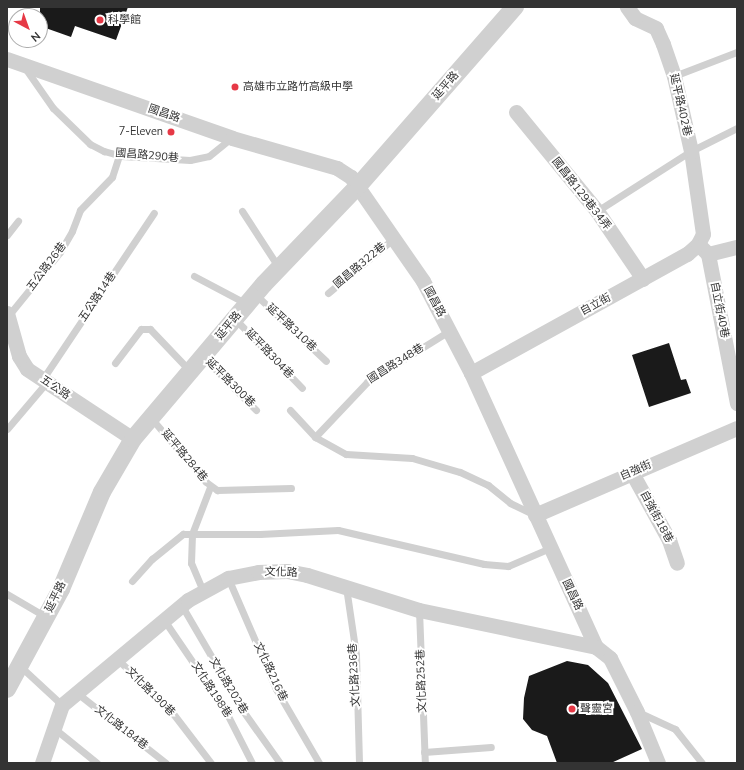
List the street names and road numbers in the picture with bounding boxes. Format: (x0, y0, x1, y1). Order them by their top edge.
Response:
street label: 延平路 (430, 69, 462, 103)
street label: 延平路402巷 (666, 72, 694, 138)
street label: 國昌路 (146, 102, 182, 126)
street label: 國昌路290巷 (115, 147, 179, 165)
street label: 國昌路129巷34弄 (549, 155, 613, 233)
street label: 五公路26巷 (25, 240, 69, 294)
street label: 國昌路322巷 (331, 240, 389, 292)
street label: 五公路14巷 (77, 270, 119, 324)
street label: 自立街40巷 (707, 281, 731, 339)
street label: 國昌路 (420, 284, 448, 320)
street label: 自立街 (578, 291, 614, 319)
street label: 延平路310巷 (263, 301, 319, 355)
street label: 延平路 (213, 309, 245, 343)
street label: 延平路304巷 (242, 326, 296, 382)
street label: 國昌路348巷 (365, 341, 427, 387)
street label: 延平路300巷 (203, 356, 257, 410)
street label: 五公路 (38, 373, 72, 403)
street label: 延平路284巷 (158, 427, 210, 485)
street label: 自強街 (618, 458, 654, 484)
street label: 自強街18巷 (637, 489, 675, 545)
street label: 文化路 (264, 566, 298, 580)
street label: 國昌路 (559, 577, 585, 613)
street label: 延平路 (43, 579, 69, 615)
street label: 文化路216巷 (251, 640, 289, 704)
street label: 文化路236巷 (347, 643, 363, 707)
street label: 文化路252巷 (414, 649, 430, 713)
street label: 文化路202巷 (206, 655, 250, 717)
street label: 文化路198巷 (188, 660, 234, 720)
street label: 文化路190巷 (123, 665, 177, 719)
street label: 文化路184巷 (92, 703, 150, 753)

